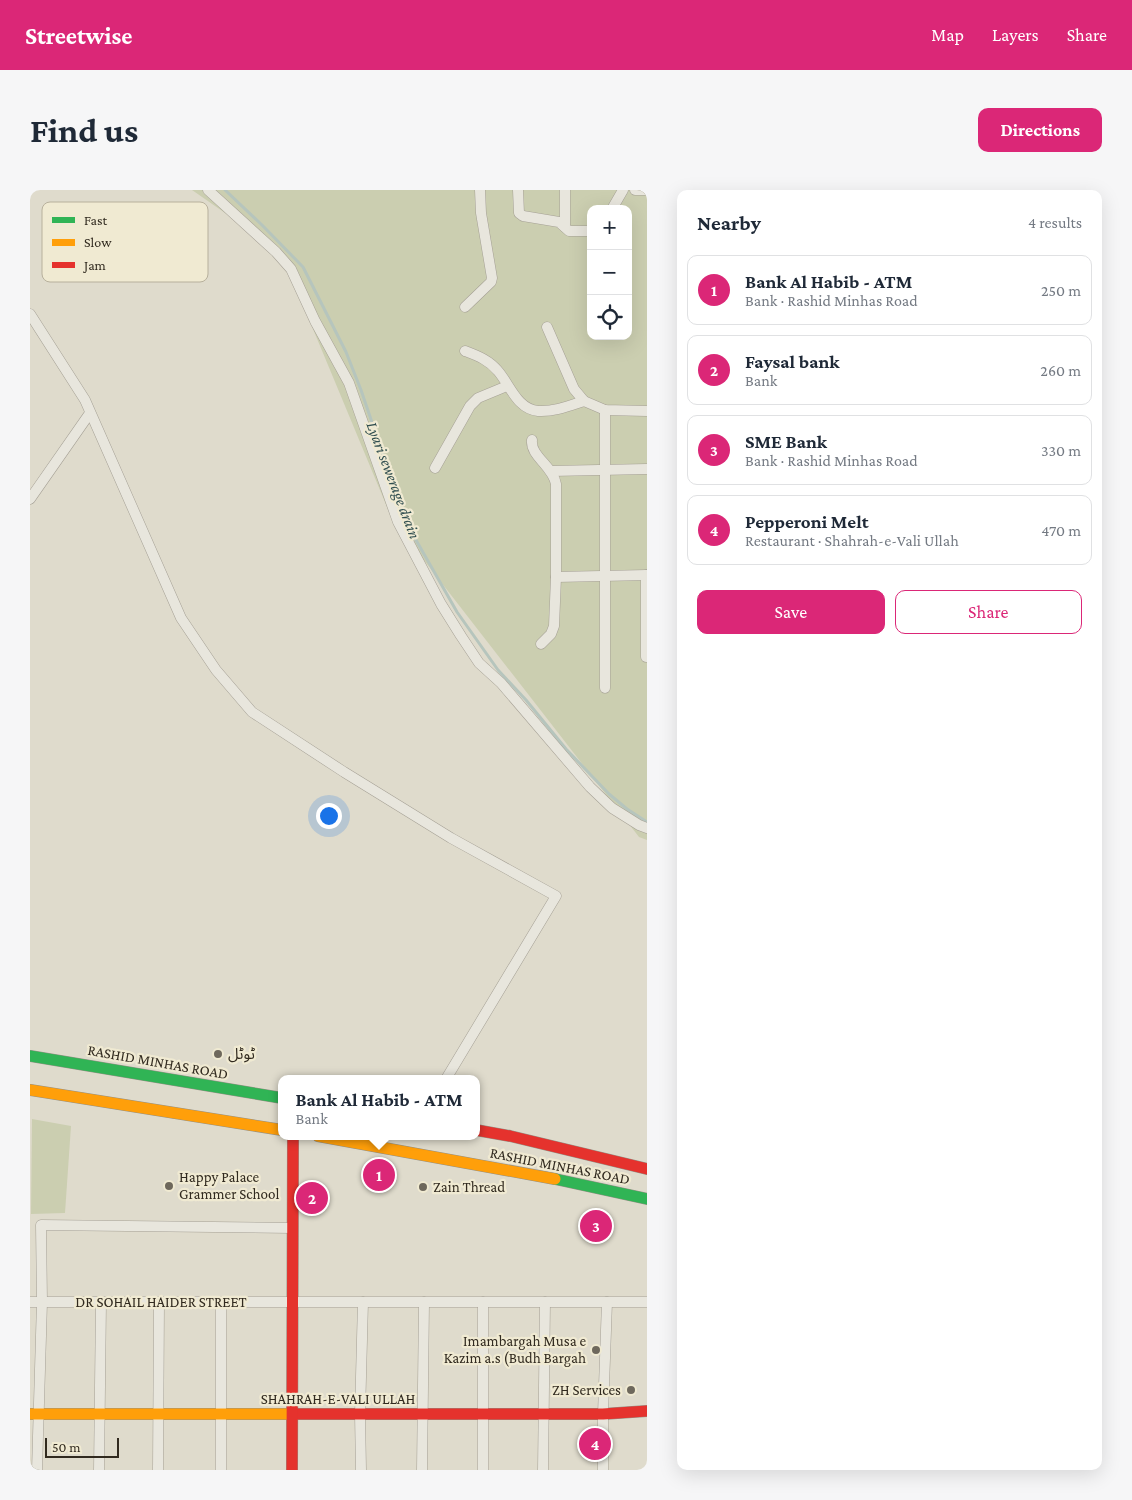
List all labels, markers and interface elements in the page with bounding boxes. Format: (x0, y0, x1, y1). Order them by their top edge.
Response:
text: Streetwise (25, 22, 132, 49)
text: Map (931, 25, 964, 45)
text: Layers (992, 25, 1039, 45)
text: Share (1067, 25, 1107, 45)
button: Directions (978, 108, 1102, 152)
text: Find us (30, 111, 138, 150)
legend (42, 202, 208, 282)
map controls (587, 205, 632, 340)
button: + (587, 205, 632, 250)
text: Nearby (697, 211, 761, 235)
text: Fast (84, 212, 108, 228)
text: 4 results (1028, 214, 1082, 231)
text: Slow (84, 234, 112, 250)
button: − (587, 250, 632, 295)
text: Jam (82, 257, 106, 273)
text: Bank Al Habib - ATM (745, 271, 912, 292)
text: 1 (711, 282, 717, 299)
text: 250 m (1041, 282, 1081, 299)
text: Bank · Rashid Minhas Road (745, 292, 918, 309)
button: locate (587, 295, 632, 340)
text: Faysal bank (745, 351, 840, 372)
text: 2 (710, 362, 718, 379)
text: 260 m (1040, 362, 1081, 379)
text: Bank (745, 372, 777, 389)
water label: Lyari sewerage drain (362, 419, 424, 541)
text: SME Bank (745, 431, 827, 452)
text: 3 (710, 442, 718, 459)
text: 330 m (1041, 442, 1081, 459)
text: Bank · Rashid Minhas Road (745, 452, 918, 469)
text: Pepperoni Melt (745, 511, 869, 532)
text: 4 (710, 522, 718, 539)
text: 470 m (1041, 522, 1081, 539)
text: Restaurant · Shahrah-e-Vali Ullah (745, 532, 959, 549)
button: Save (697, 590, 885, 634)
button: Share (895, 590, 1082, 634)
your location (316, 803, 342, 829)
street label: RASHID MINHAS ROAD (87, 1042, 229, 1082)
place label: ٹوٹل (228, 1046, 256, 1063)
marker: ٹوٹل (212, 1048, 224, 1060)
popup (278, 1075, 480, 1140)
text: Bank Al Habib - ATM (295, 1089, 463, 1110)
text: Bank (295, 1110, 328, 1127)
street label: RASHID MINHAS ROAD (489, 1145, 631, 1187)
pin: 1 (363, 1156, 395, 1194)
place label: Happy Palace Grammer School (179, 1169, 279, 1202)
pin: 2 (296, 1179, 328, 1217)
place label: Zain Thread (433, 1179, 505, 1195)
marker: Happy Palace Grammer School (163, 1180, 175, 1192)
marker: Zain Thread (417, 1181, 429, 1193)
pin: 3 (580, 1207, 612, 1245)
street label: DR SOHAIL HAIDER STREET (75, 1294, 247, 1310)
place label: Imambargah Musa e Kazim a.s (Budh Bargah (444, 1333, 586, 1367)
marker: Imambargah Musa e Kazim a.s (Budh Bargah (590, 1344, 602, 1356)
place label: ZH Services (552, 1382, 621, 1398)
marker: ZH Services (625, 1384, 637, 1396)
street label: SHAHRAH-E-VALI ULLAH (261, 1391, 415, 1407)
pin: 4 (579, 1425, 611, 1463)
scale bar (45, 1435, 119, 1458)
text: 50 m (52, 1439, 80, 1455)

